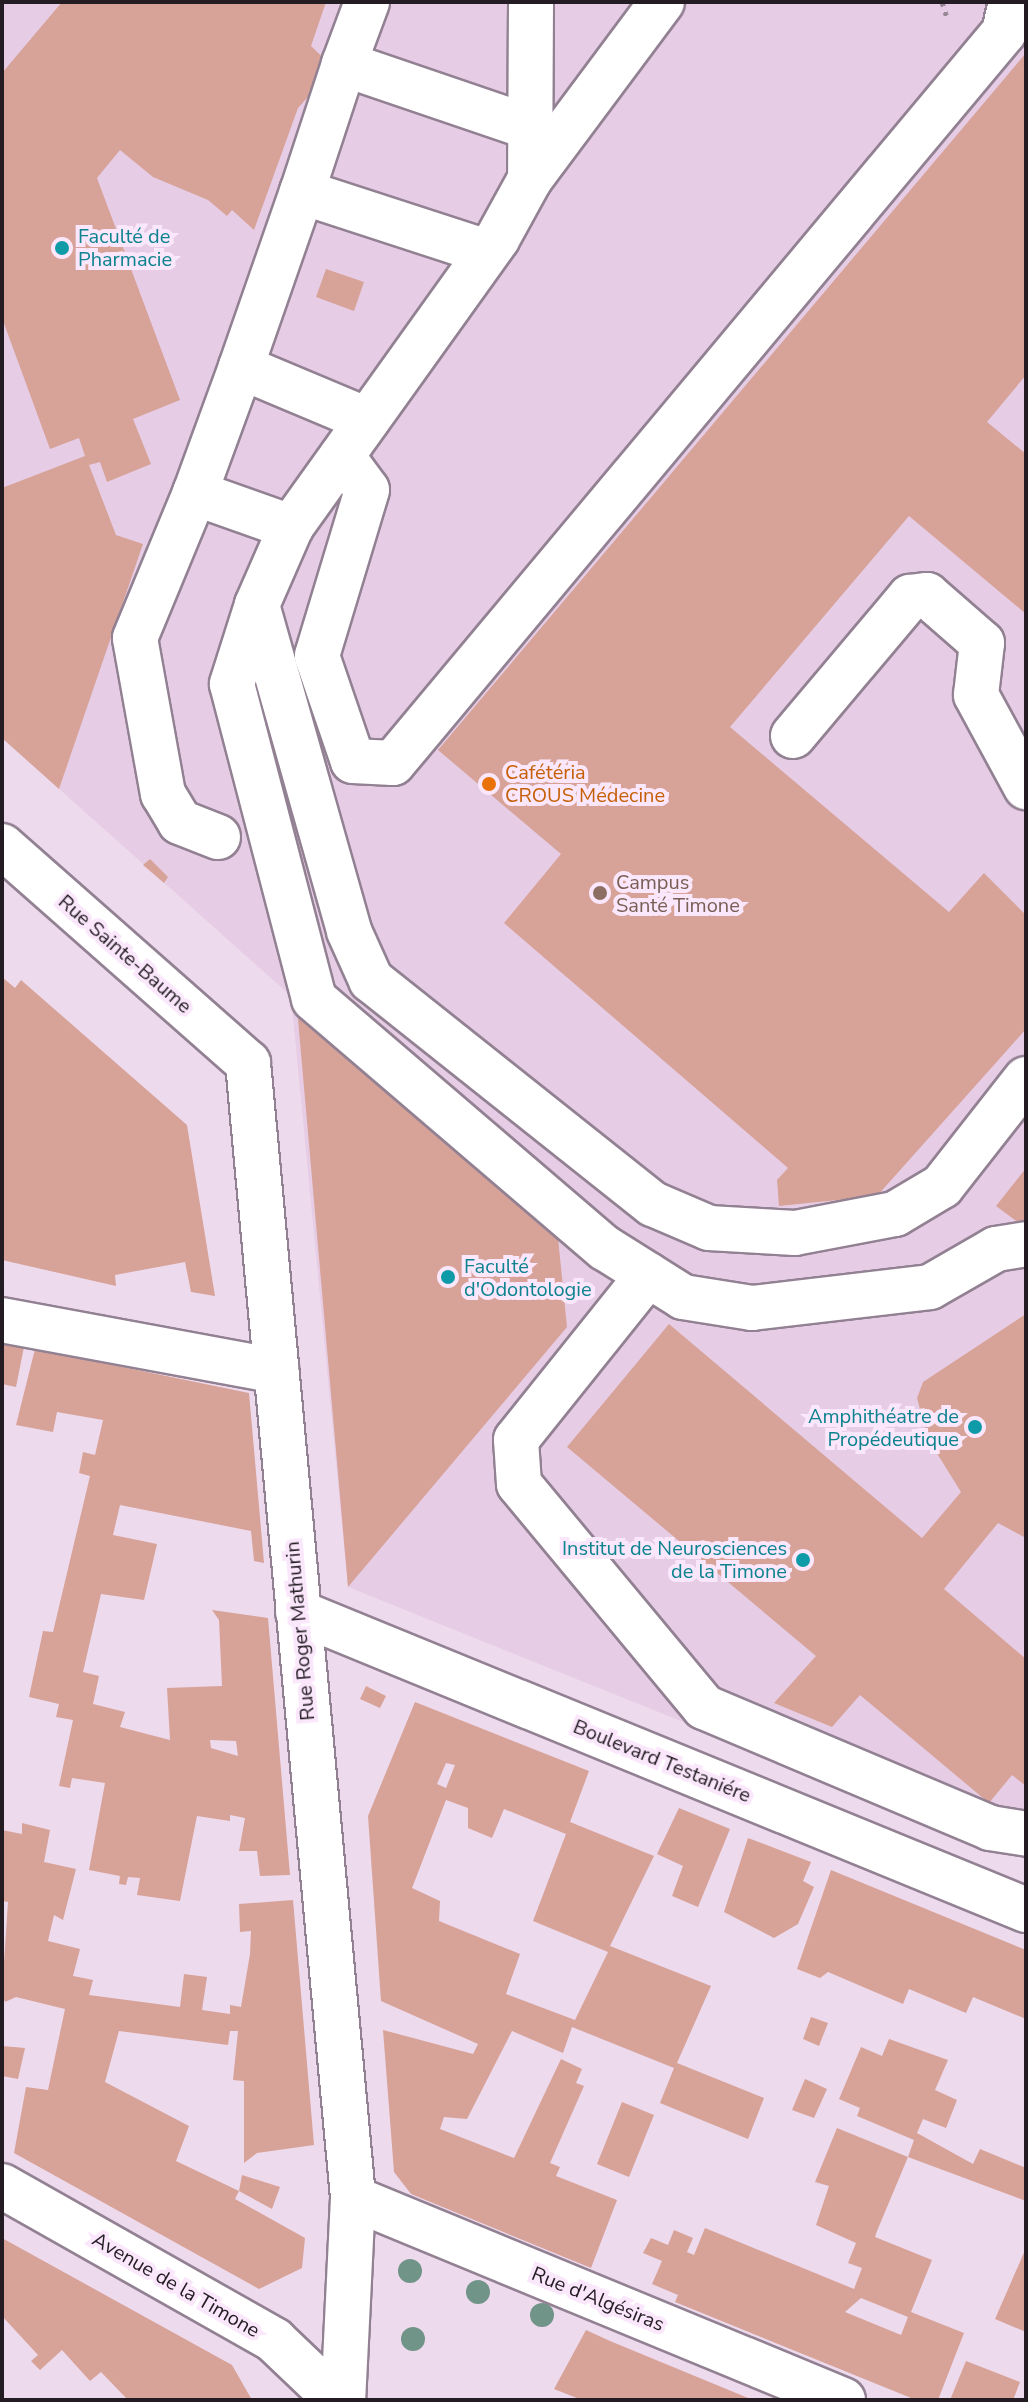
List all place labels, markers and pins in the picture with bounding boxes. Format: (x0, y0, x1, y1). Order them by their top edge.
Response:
place label: Faculté de Pharmacie (78, 224, 172, 271)
marker: Faculté de Pharmacie (53, 239, 71, 257)
place label: Cafétéria CROUS Médecine (505, 760, 665, 807)
marker: Cafétéria CROUS Médecine (480, 775, 498, 793)
place label: Campus Santé Timone (616, 870, 740, 917)
marker: Campus Santé Timone (591, 884, 609, 902)
place label: Faculté d'Odontologie (464, 1254, 592, 1301)
marker: Faculté d'Odontologie (439, 1268, 457, 1286)
place label: Amphithéatre de Propédeutique (808, 1404, 959, 1451)
marker: Amphithéatre de Propédeutique (966, 1418, 984, 1436)
place label: Institut de Neurosciences de la Timone (562, 1536, 787, 1583)
marker: Institut de Neurosciences de la Timone (794, 1551, 812, 1569)

